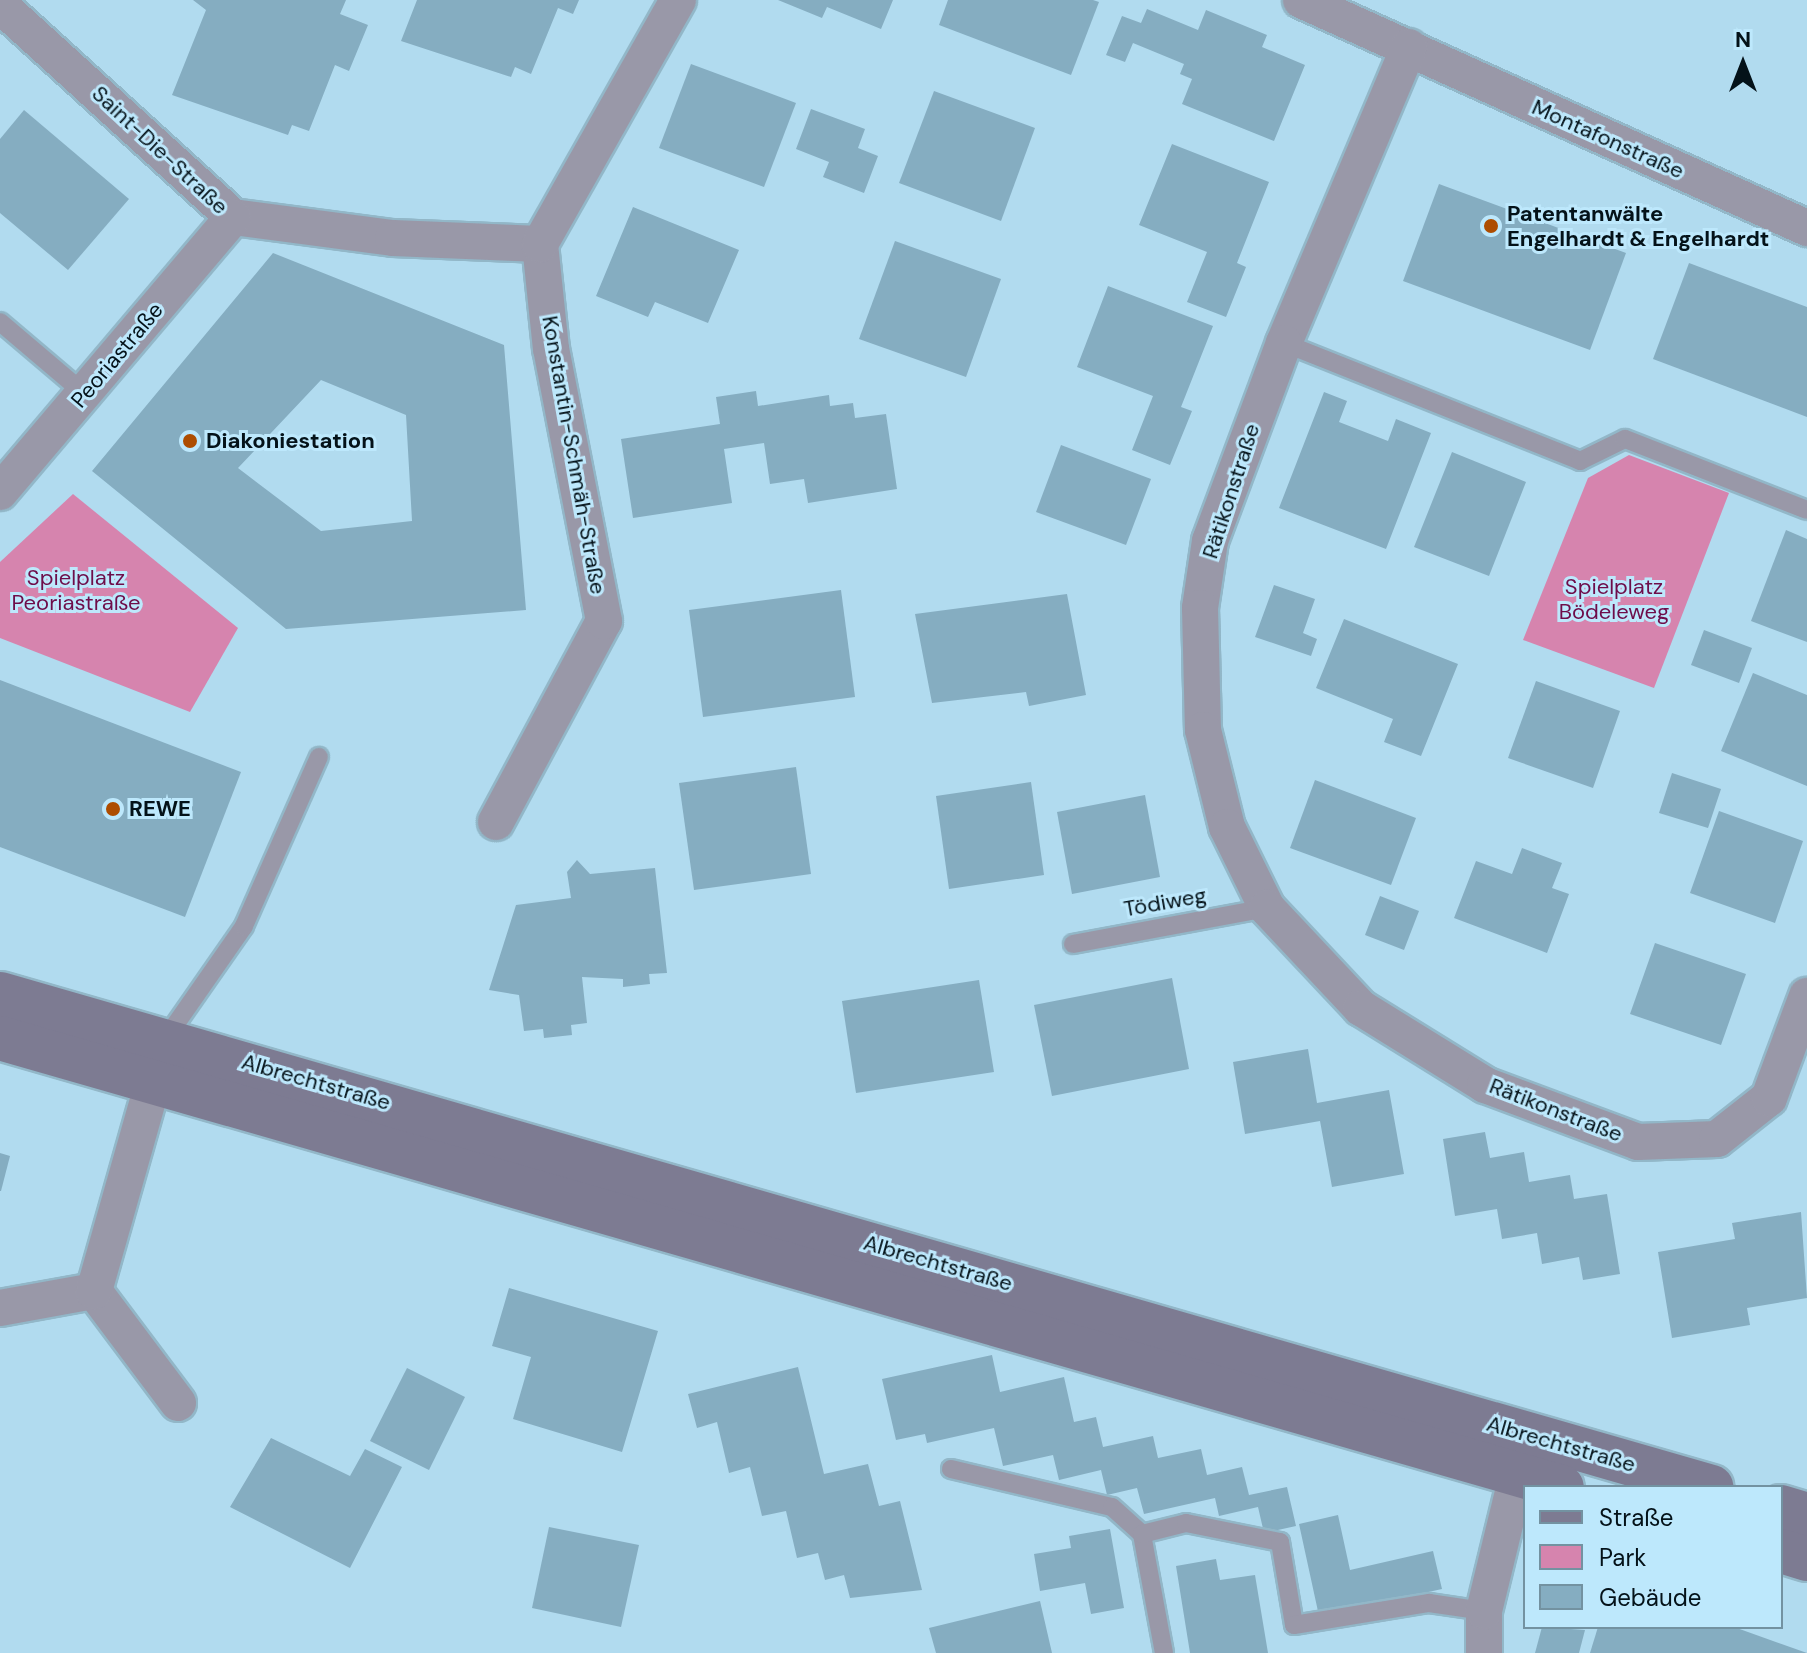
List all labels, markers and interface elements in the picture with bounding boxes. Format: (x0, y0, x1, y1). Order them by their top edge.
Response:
north arrow (1703, 24, 1783, 104)
text: N (1735, 25, 1751, 54)
street label: Saint-Die-Straße (87, 80, 233, 220)
street label: Montafonstraße (1528, 94, 1688, 184)
place label: Patentanwälte Engelhardt & Engelhardt (1507, 200, 1769, 252)
marker: Patentanwälte Engelhardt & Engelhardt (1482, 217, 1500, 235)
street label: Peoriastraße (65, 297, 169, 413)
street label: Konstantin-Schmäh-Straße (536, 314, 612, 596)
street label: Rätikonstraße (1197, 420, 1265, 562)
place label: Diakoniestation (206, 428, 375, 454)
marker: Diakoniestation (181, 432, 199, 450)
park label: Spielplatz Peoriastraße (11, 564, 141, 616)
park label: Spielplatz Bödeleweg (1559, 573, 1669, 624)
place label: REWE (129, 796, 191, 822)
marker: REWE (104, 800, 122, 818)
street label: Tödiweg (1122, 882, 1208, 922)
street label: Albrechtstraße (239, 1048, 393, 1116)
street label: Rätikonstraße (1486, 1073, 1626, 1147)
street label: Albrechtstraße (861, 1229, 1015, 1297)
street label: Albrechtstraße (1484, 1410, 1638, 1478)
legend (1523, 1485, 1783, 1629)
text: Straße (1599, 1502, 1673, 1533)
text: Park (1599, 1542, 1646, 1573)
text: Gebäude (1599, 1582, 1701, 1613)

